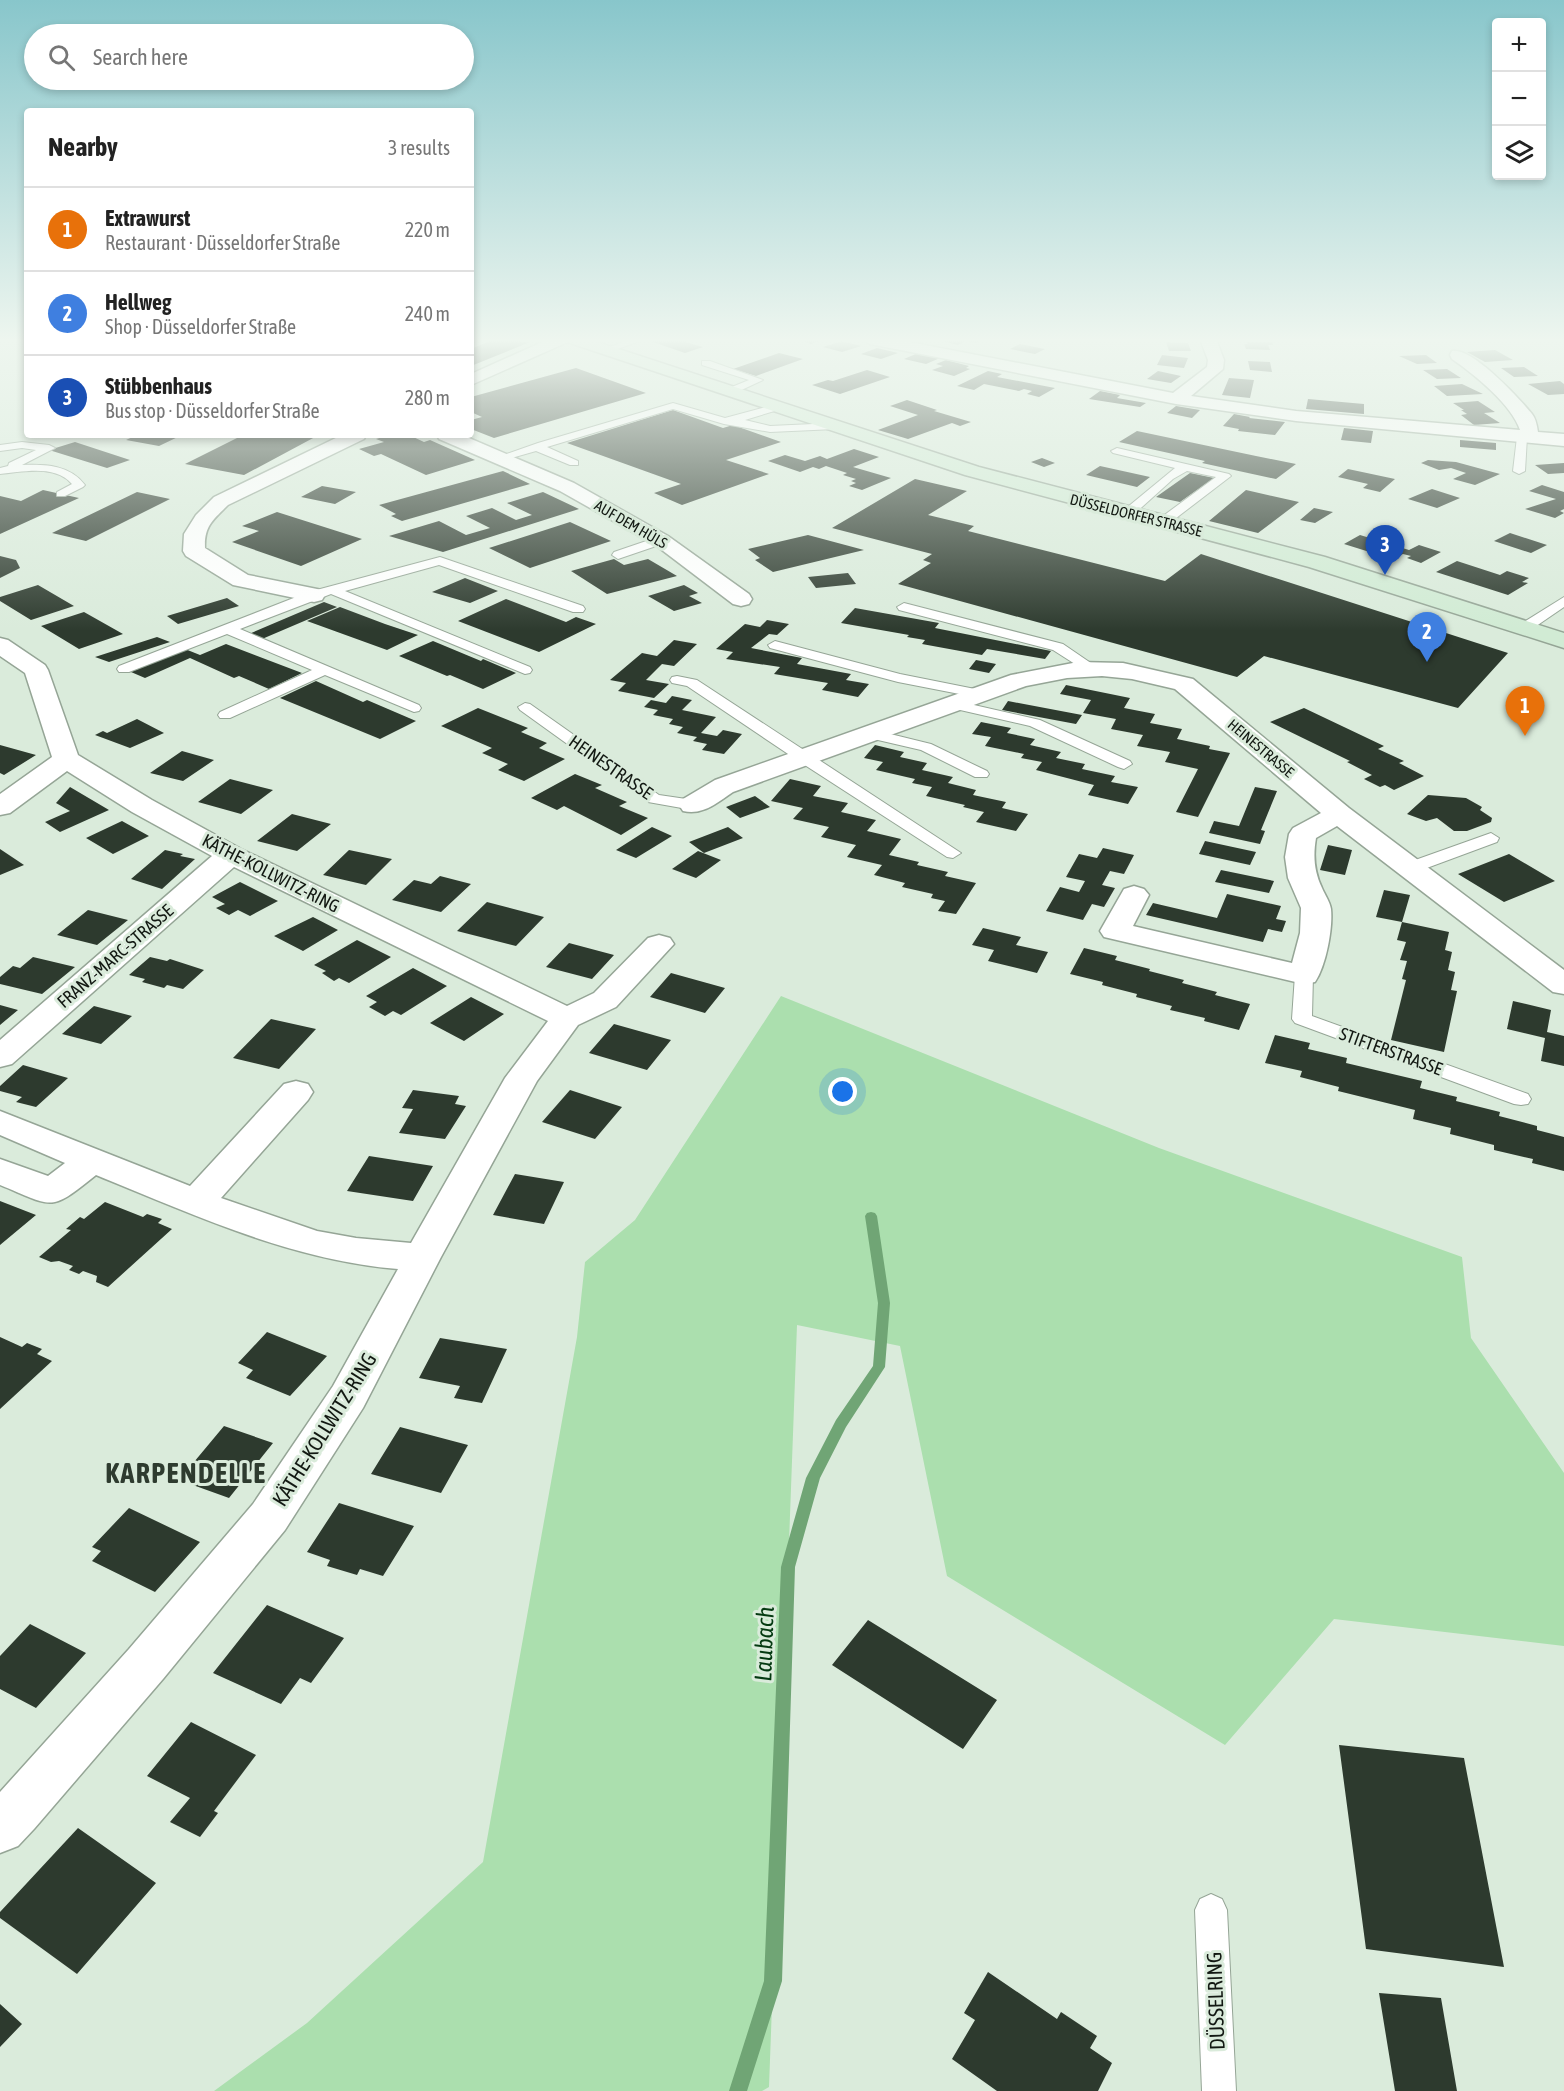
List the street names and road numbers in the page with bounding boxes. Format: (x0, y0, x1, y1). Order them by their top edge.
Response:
street label: DÜSSELDORFER STRASSE (1068, 490, 1204, 540)
street label: AUF DEM HÜLS (592, 496, 670, 552)
street label: HEINESTRASSE (1225, 715, 1298, 781)
street label: HEINESTRASSE (565, 731, 657, 804)
street label: KÄTHE-KOLLWITZ-RING (199, 829, 343, 917)
street label: FRANZ-MARC-STRASSE (53, 900, 177, 1012)
street label: STIFTERSTRASSE (1337, 1023, 1446, 1079)
street label: KÄTHE-KOLLWITZ-RING (267, 1348, 381, 1510)
street label: DÜSSELRING (1201, 1951, 1229, 2051)

